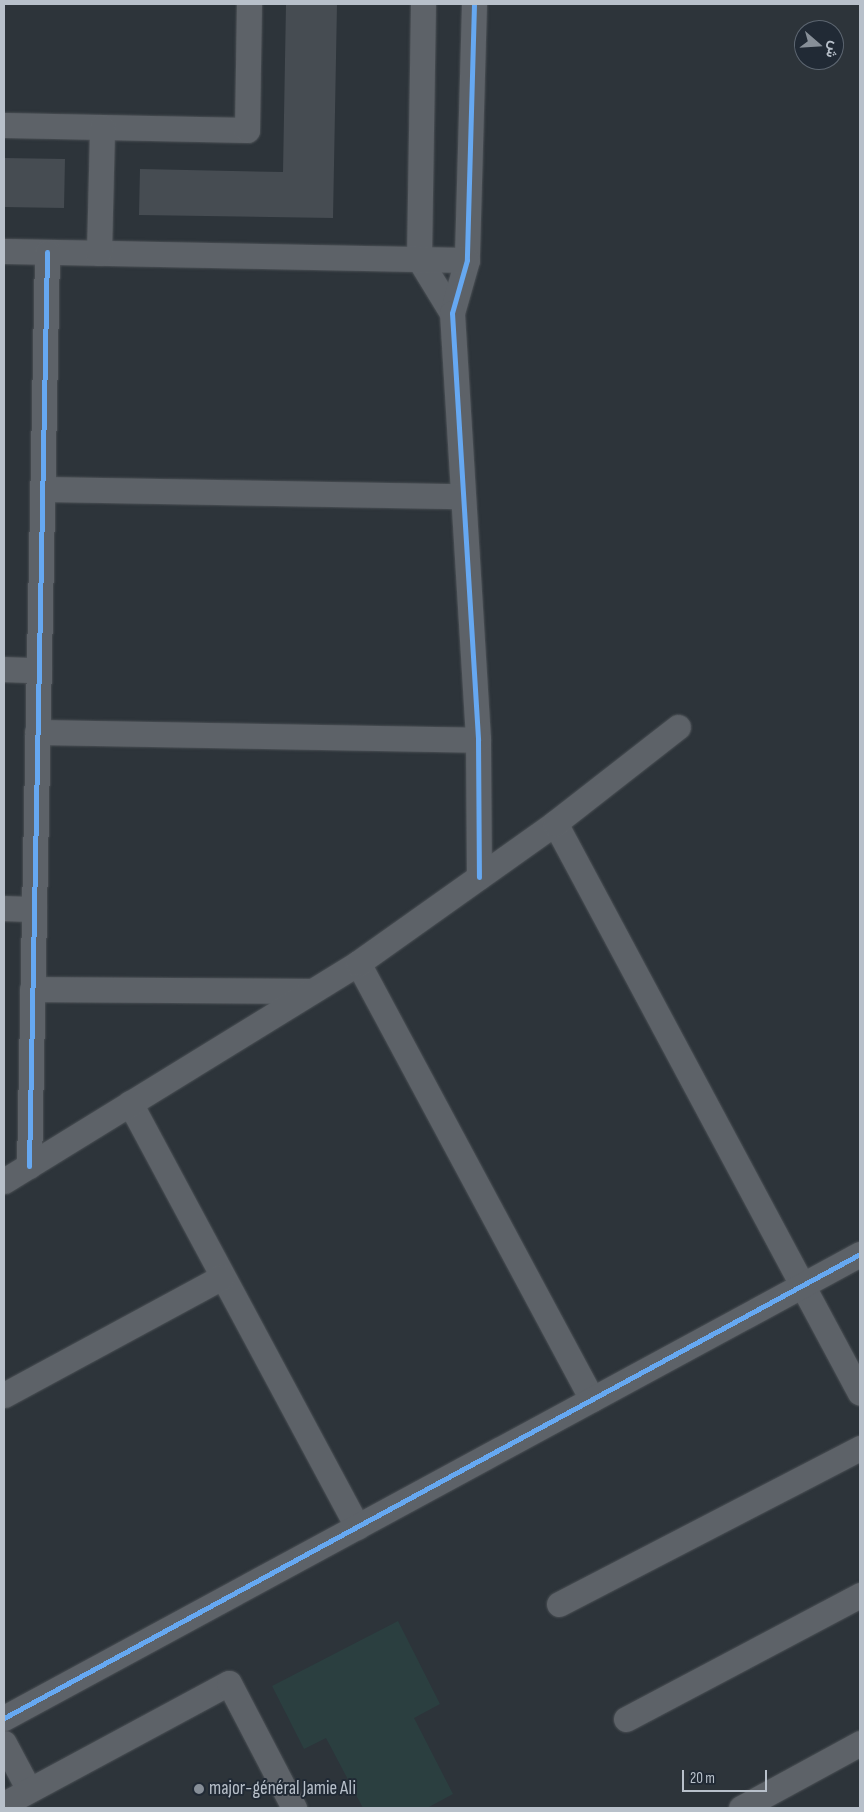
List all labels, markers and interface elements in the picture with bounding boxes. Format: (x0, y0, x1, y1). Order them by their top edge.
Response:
north arrow (794, 20, 844, 70)
text: ش (822, 39, 843, 60)
scale bar (684, 1760, 769, 1792)
text: 20 m (690, 1769, 715, 1788)
place label: major-général Jamie Ali (209, 1778, 356, 1800)
marker: major-général Jamie Ali (193, 1783, 205, 1795)

